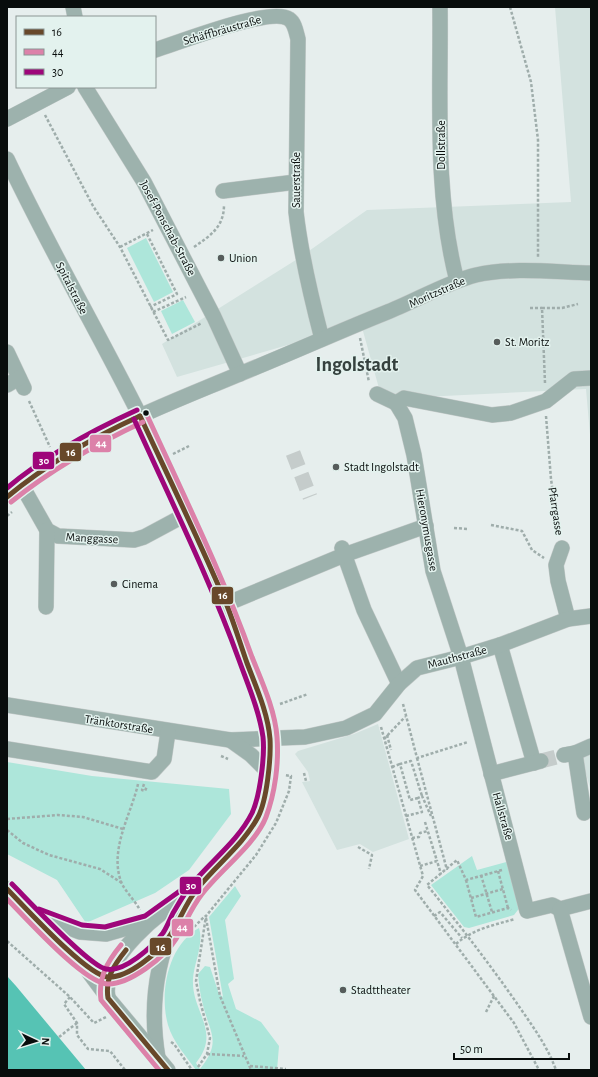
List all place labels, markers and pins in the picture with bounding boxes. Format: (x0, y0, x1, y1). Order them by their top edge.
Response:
place label: Union (229, 252, 257, 264)
marker: Union (216, 253, 226, 263)
place label: St. Moritz (505, 336, 549, 348)
marker: St. Moritz (492, 337, 502, 347)
unlabelled marker (141, 408, 151, 418)
place label: Stadt Ingolstadt (344, 461, 419, 473)
marker: Stadt Ingolstadt (331, 462, 341, 472)
place label: Cinema (122, 578, 158, 590)
marker: Cinema (109, 579, 119, 589)
place label: Stadttheater (351, 984, 410, 996)
marker: Stadttheater (338, 985, 348, 995)

